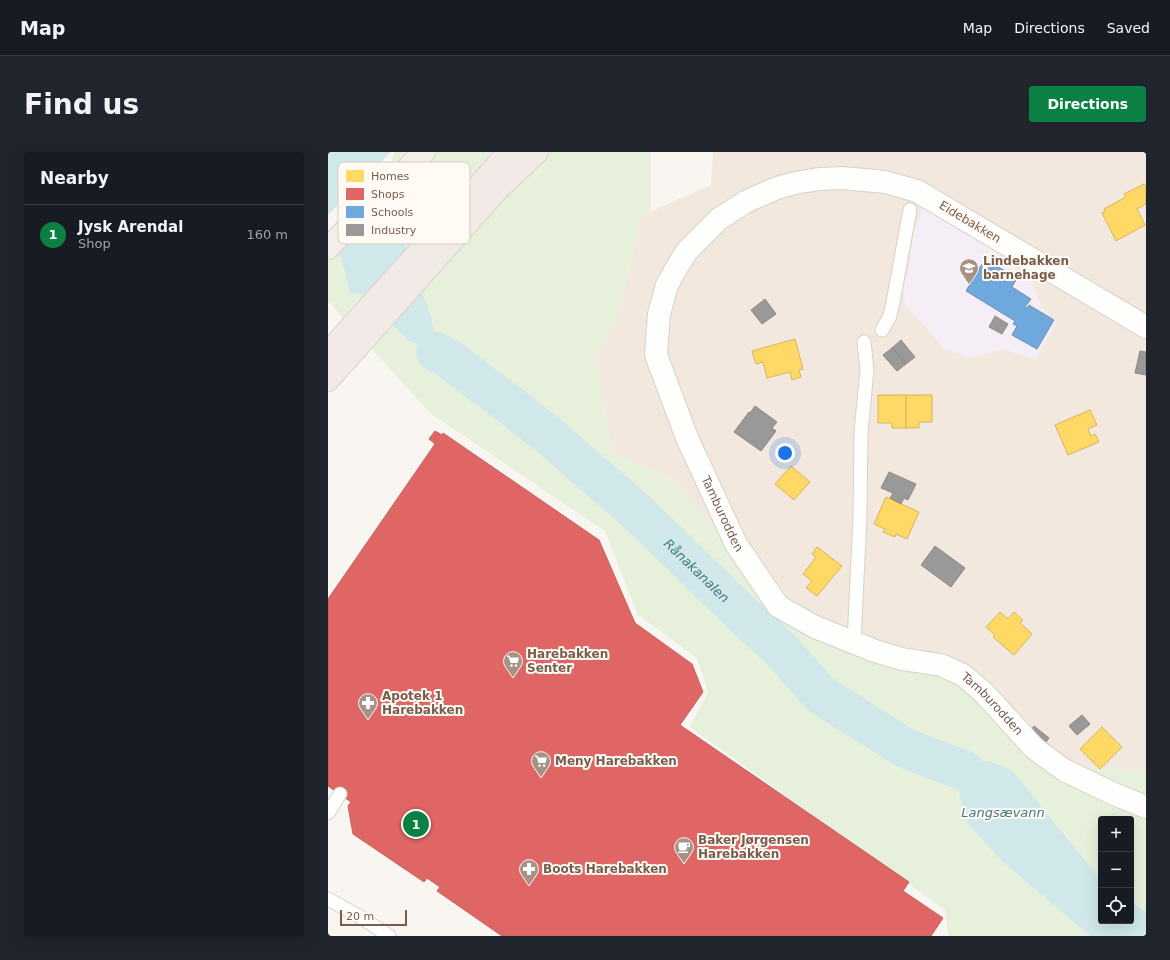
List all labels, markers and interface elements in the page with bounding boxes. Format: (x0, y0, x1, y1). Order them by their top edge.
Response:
text: Map (20, 17, 65, 39)
text: Map (963, 20, 992, 36)
text: Directions (1014, 20, 1085, 36)
text: Saved (1107, 20, 1150, 36)
button: Directions (1029, 86, 1146, 122)
text: Find us (24, 88, 139, 121)
legend (338, 162, 470, 244)
text: Nearby (40, 168, 109, 188)
text: Homes (371, 170, 409, 183)
text: Shops (371, 188, 405, 201)
street label: Eidebakken (937, 198, 1003, 246)
text: Schools (371, 206, 414, 219)
text: Jysk Arendal (78, 218, 183, 236)
text: Industry (371, 224, 417, 237)
text: 1 (48, 227, 58, 242)
text: 160 m (246, 227, 288, 242)
text: Shop (78, 236, 111, 251)
place label: Lindebakken barnehage (983, 254, 1069, 282)
school or university icon: Lindebakken barnehage (958, 257, 980, 285)
your location (775, 443, 795, 463)
street label: Tamburodden (698, 473, 746, 554)
water label: Rånakanalen (661, 535, 733, 605)
place label: Harebakken Senter (527, 647, 608, 675)
supermarket icon: Harebakken Senter (502, 650, 524, 678)
street label: Tamburodden (958, 669, 1026, 738)
place label: Apotek 1 Harebakken (382, 689, 463, 717)
pharmacy icon: Apotek 1 Harebakken (357, 692, 379, 720)
supermarket icon: Meny Harebakken (530, 750, 552, 778)
place label: Meny Harebakken (555, 754, 677, 768)
water label: Langsævann (961, 805, 1045, 820)
pin: 1 (403, 809, 429, 839)
map controls (1098, 816, 1134, 924)
button: + (1098, 816, 1134, 852)
place label: Baker Jørgensen Harebakken (698, 833, 809, 861)
cafe icon: Baker Jørgensen Harebakken (673, 836, 695, 864)
button: − (1098, 852, 1134, 888)
pharmacy icon: Boots Harebakken (518, 858, 540, 886)
place label: Boots Harebakken (543, 862, 667, 876)
button: locate (1098, 888, 1134, 924)
scale bar (340, 908, 407, 927)
text: 20 m (346, 910, 374, 923)

